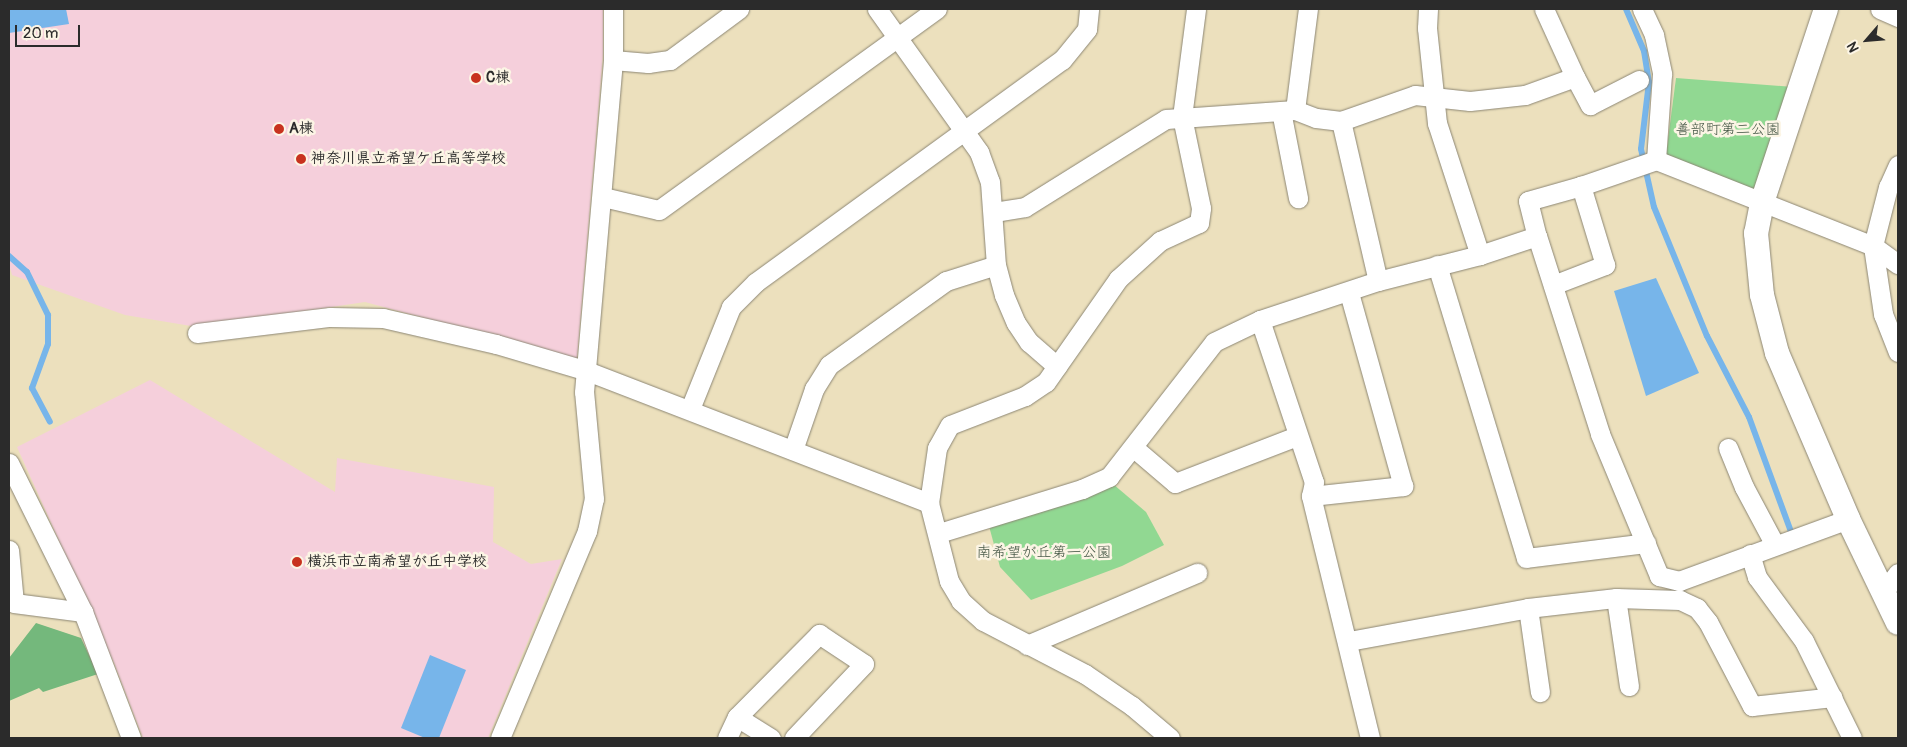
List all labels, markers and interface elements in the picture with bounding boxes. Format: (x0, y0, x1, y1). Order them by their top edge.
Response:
scale bar (18, 15, 82, 47)
north arrow (1842, 15, 1892, 65)
text: 20 m (23, 24, 58, 43)
text: N (1843, 39, 1863, 55)
place label: C棟 (486, 69, 510, 87)
marker: C棟 (470, 72, 482, 84)
place label: A棟 (289, 120, 314, 138)
park label: 善部町第二公園 (1676, 121, 1780, 139)
marker: A棟 (273, 123, 285, 135)
place label: 神奈川県立希望ケ丘高等学校 (311, 150, 506, 168)
marker: 神奈川県立希望ケ丘高等学校 (295, 153, 307, 165)
park label: 南希望が丘第一公園 (977, 544, 1111, 562)
place label: 横浜市立南希望が丘中学校 (307, 553, 487, 571)
marker: 横浜市立南希望が丘中学校 (291, 556, 303, 568)

